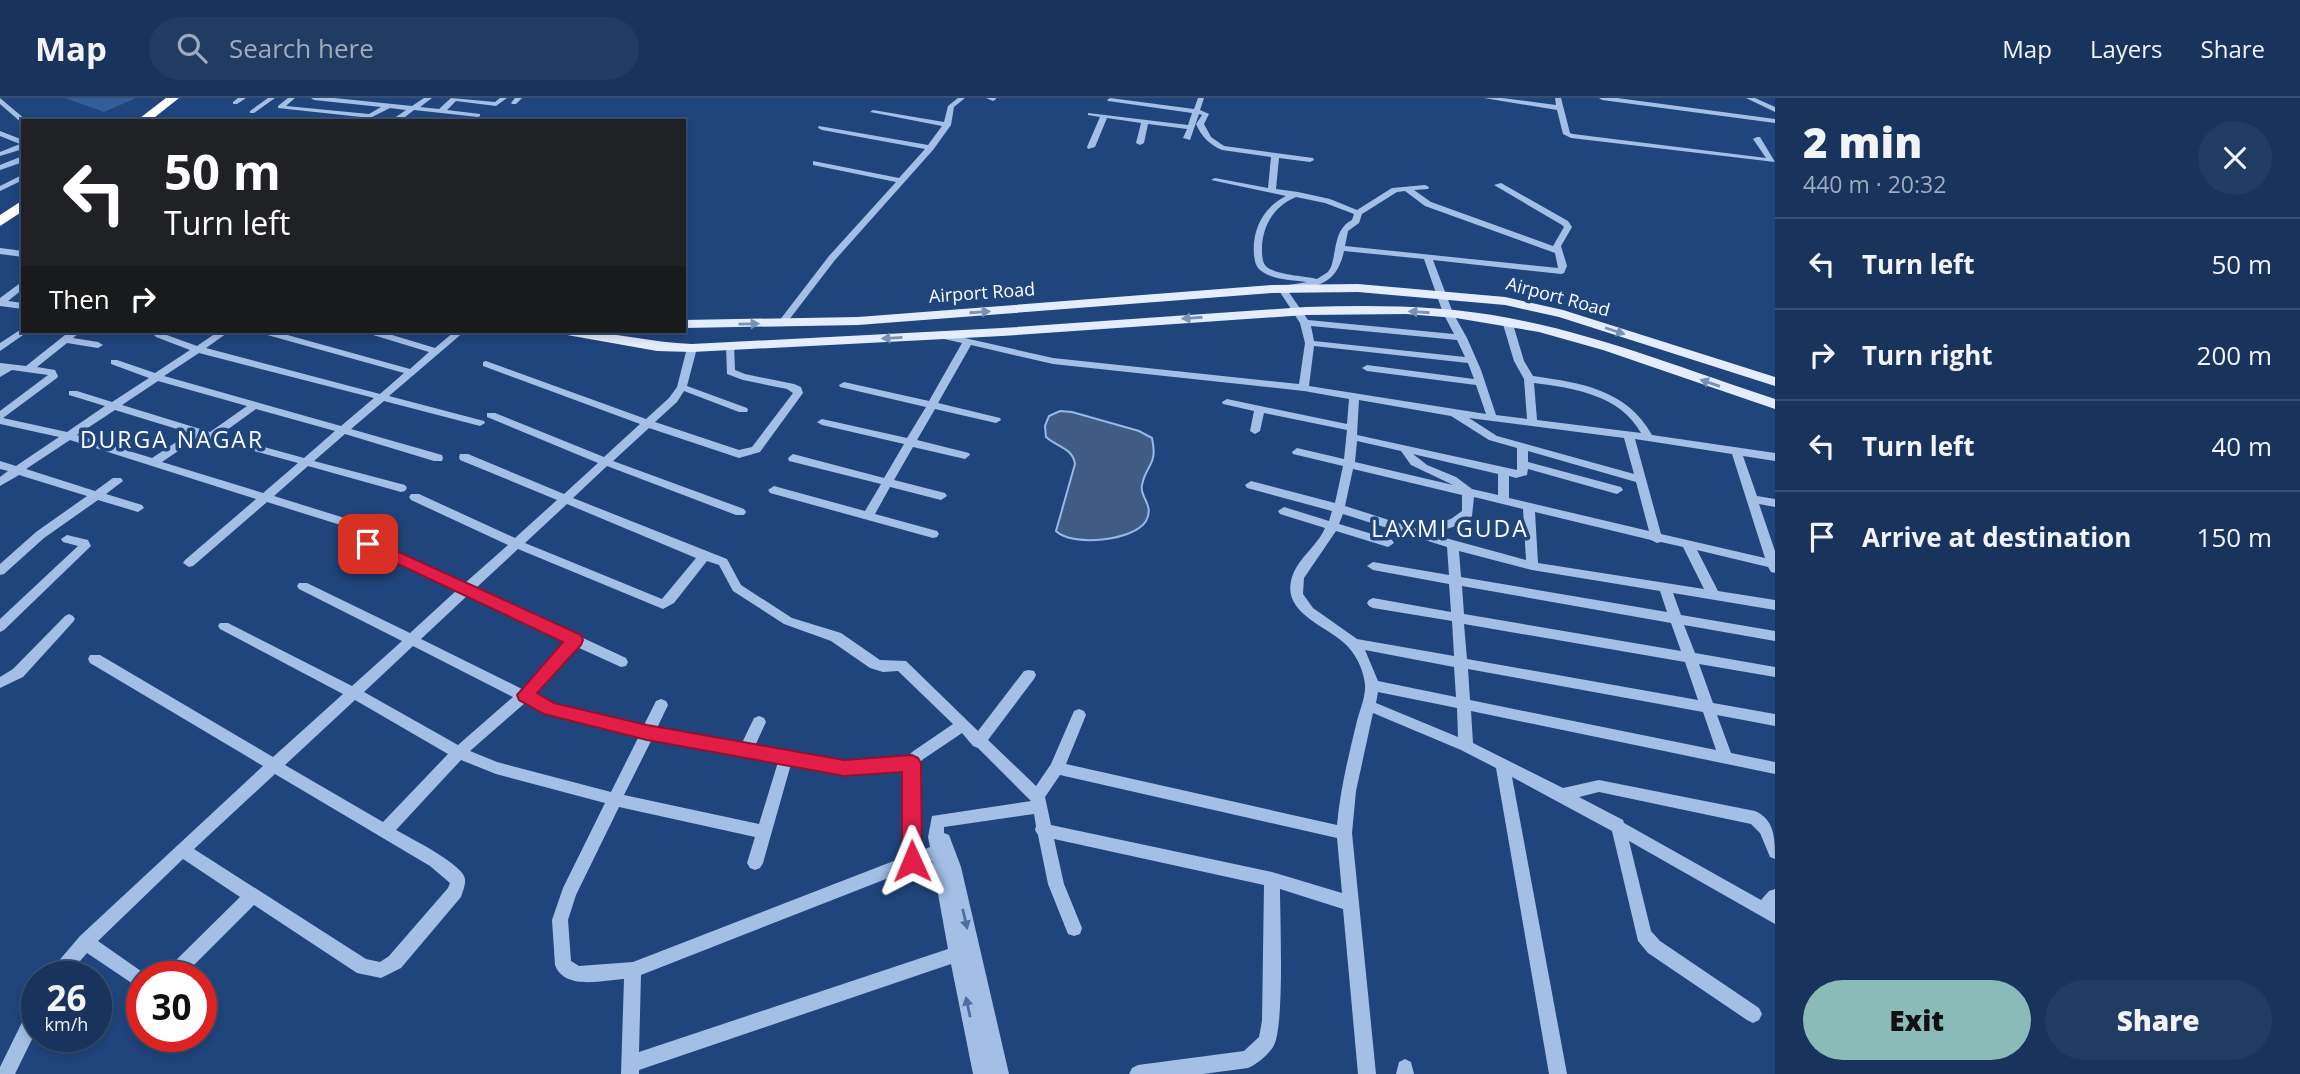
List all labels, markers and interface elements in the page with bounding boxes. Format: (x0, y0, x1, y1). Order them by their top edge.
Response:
search box (149, 17, 639, 80)
text: Map (35, 26, 107, 71)
icon: search (173, 29, 211, 67)
text: Search here (229, 30, 374, 66)
text: Map (2002, 32, 2052, 65)
text: Layers (2090, 32, 2163, 65)
text: Share (2201, 32, 2265, 65)
text: 2 min (1803, 113, 1922, 170)
button: close (2198, 121, 2272, 195)
text: 50 m (164, 138, 281, 204)
icon: left (49, 147, 140, 238)
text: 440 m · 20:32 (1803, 168, 1946, 200)
text: Turn left (164, 201, 290, 244)
icon: left (1803, 245, 1841, 283)
text: Turn left (1862, 246, 1974, 282)
text: 50 m (2211, 246, 2272, 282)
street label: Airport Road (1504, 271, 1613, 321)
street label: Airport Road (928, 276, 1036, 308)
icon: right (124, 280, 162, 318)
text: Then (49, 281, 110, 317)
one-way arrow (969, 306, 991, 317)
one-way arrow (1408, 306, 1430, 317)
one-way arrow (1181, 313, 1203, 324)
one-way arrow (738, 318, 760, 329)
one-way arrow (1605, 327, 1626, 337)
one-way arrow (880, 332, 902, 343)
icon: right (1803, 336, 1841, 374)
text: Turn right (1862, 337, 1993, 373)
text: 200 m (2197, 337, 2272, 373)
one-way arrow (1700, 377, 1721, 387)
district label: DURGA NAGAR (80, 423, 264, 455)
icon: left (1803, 427, 1841, 465)
text: Turn left (1862, 428, 1974, 464)
text: 40 m (2211, 428, 2272, 464)
district label: LAXMI GUDA (1371, 512, 1529, 544)
pin (338, 514, 398, 574)
icon: arrive (1803, 518, 1841, 556)
text: Arrive at destination (1862, 519, 2131, 555)
text: 150 m (2197, 519, 2272, 555)
icon: arrive (349, 525, 387, 563)
position arrow (875, 824, 949, 898)
one-way arrow (960, 908, 971, 930)
speed limit sign: 30 (126, 961, 217, 1052)
text: 26 (46, 974, 87, 1021)
button: Exit (1803, 980, 2031, 1060)
button: Share (2045, 980, 2272, 1060)
one-way arrow (962, 996, 973, 1018)
text: km/h (45, 1012, 88, 1036)

